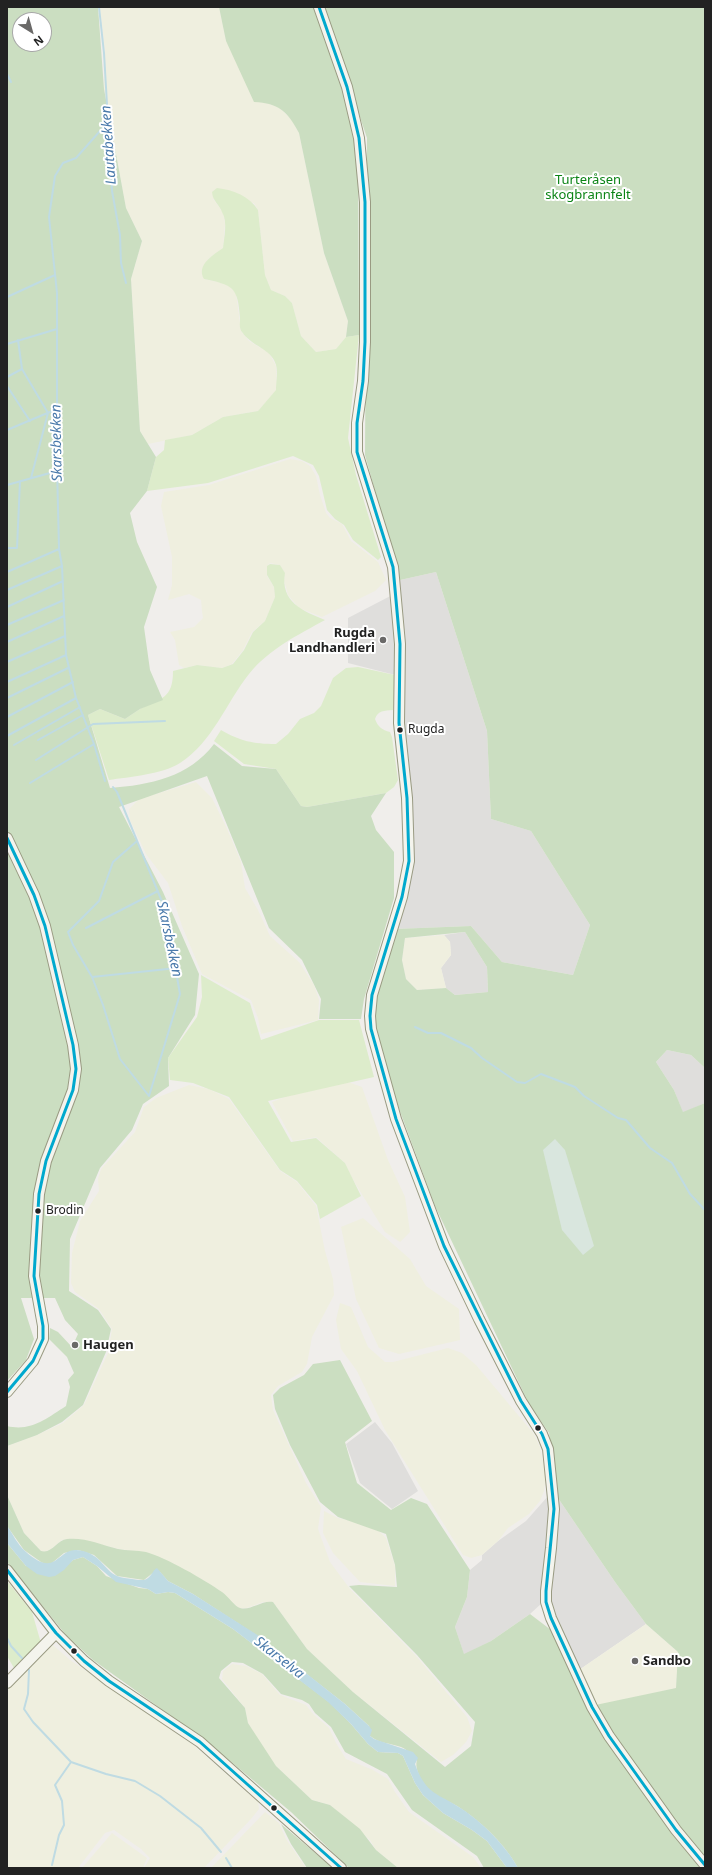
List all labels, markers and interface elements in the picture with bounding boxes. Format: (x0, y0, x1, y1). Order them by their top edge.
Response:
north arrow (12, 12, 52, 52)
text: N (31, 32, 47, 50)
water label: Lautabekken (98, 105, 120, 185)
park label: Turteråsen skogbrannfelt (545, 172, 631, 203)
water label: Skarsbekken (48, 404, 66, 482)
place label: Rugda Landhandleri (289, 625, 375, 656)
marker: Rugda Landhandleri (378, 635, 388, 645)
place label: Rugda (408, 723, 444, 737)
marker: Rugda (395, 725, 405, 735)
water label: Skarsbekken (153, 899, 185, 979)
place label: Brodin (46, 1204, 84, 1218)
marker: Brodin (33, 1206, 43, 1216)
place label: Haugen (83, 1337, 134, 1353)
marker: Haugen (70, 1340, 80, 1350)
unlabelled marker (533, 1423, 543, 1433)
water label: Skarselva (251, 1633, 307, 1683)
unlabelled marker (69, 1646, 79, 1656)
place label: Sandbo (643, 1653, 691, 1669)
marker: Sandbo (630, 1656, 640, 1666)
unlabelled marker (269, 1803, 279, 1813)

